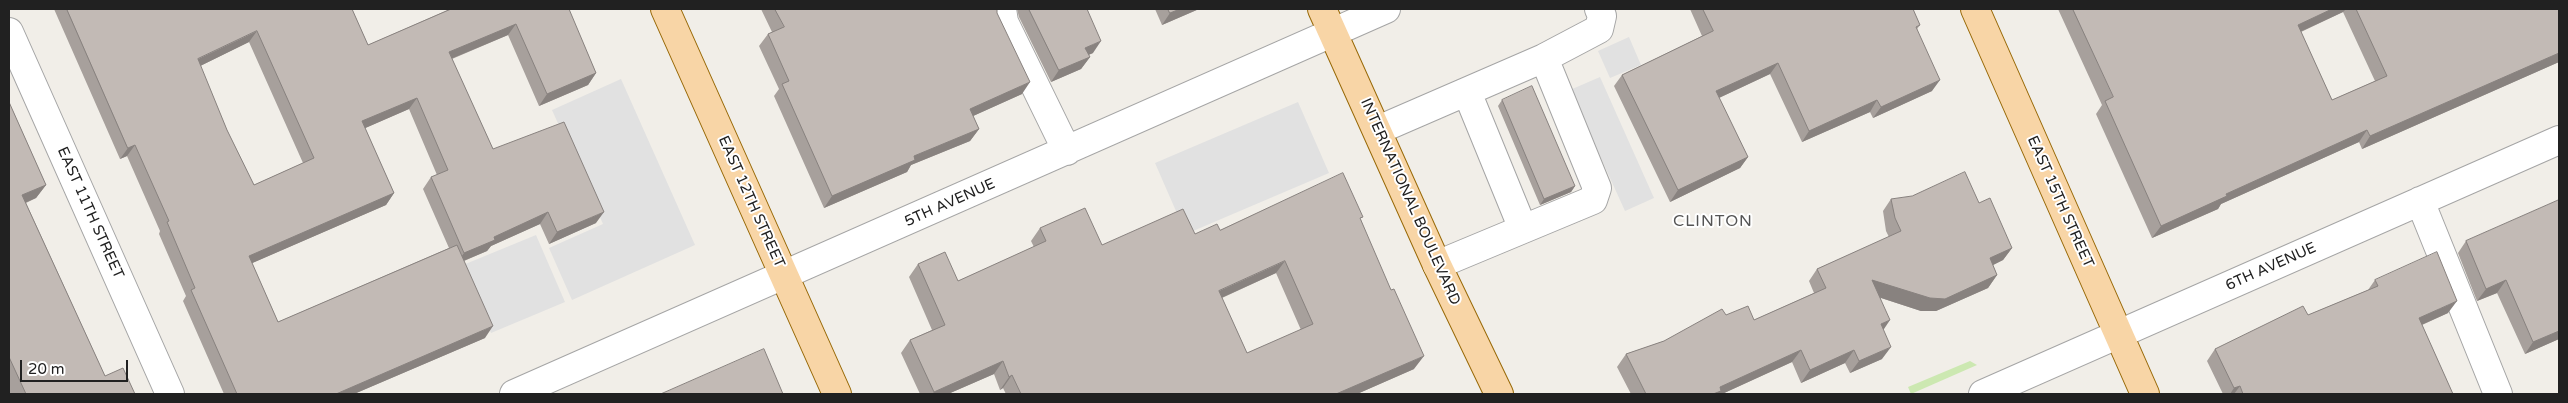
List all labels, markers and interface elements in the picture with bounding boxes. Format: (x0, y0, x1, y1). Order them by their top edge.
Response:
street label: INTERNATIONAL BOULEVARD (1356, 96, 1464, 308)
street label: EAST 12TH STREET (714, 133, 788, 271)
street label: EAST 15TH STREET (2023, 133, 2097, 271)
street label: EAST 11TH STREET (53, 144, 127, 282)
street label: 5TH AVENUE (902, 175, 998, 231)
district label: CLINTON (1672, 212, 1754, 232)
street label: 6TH AVENUE (2223, 239, 2319, 295)
scale bar (22, 350, 130, 382)
text: 20 m (28, 360, 65, 378)

